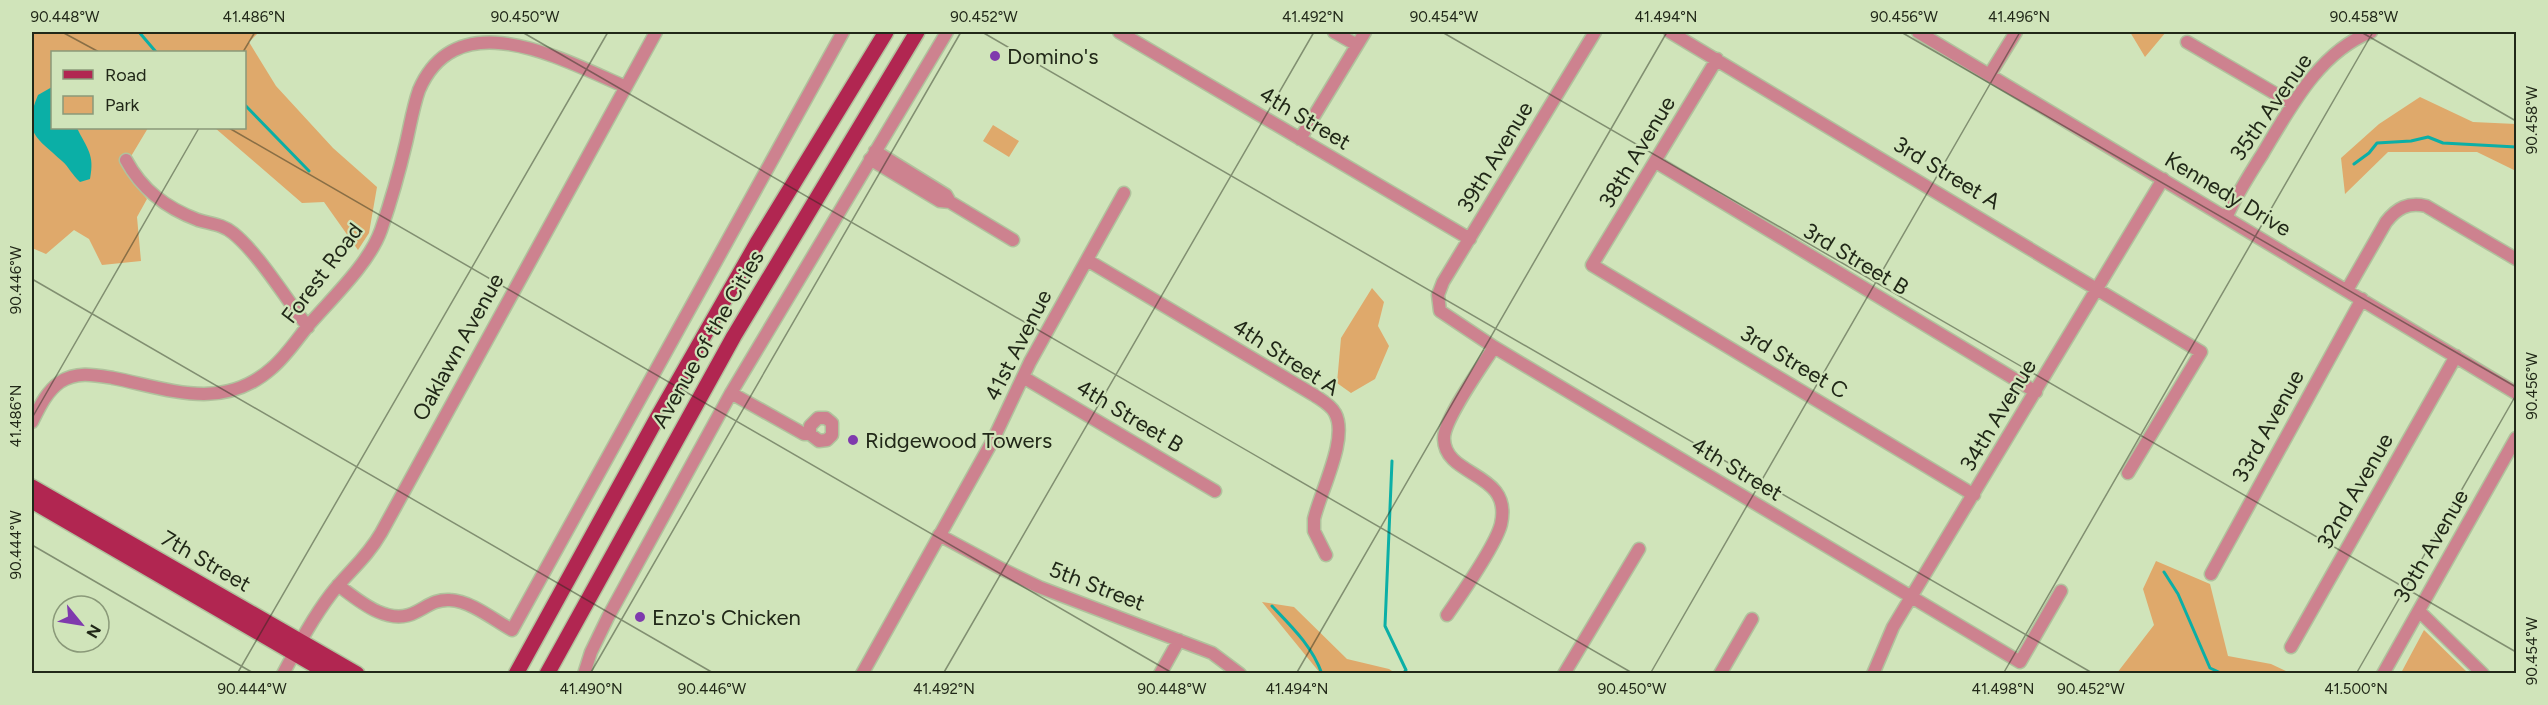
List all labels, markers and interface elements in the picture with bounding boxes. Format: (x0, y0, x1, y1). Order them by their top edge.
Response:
text: 90.448°W (30, 8, 100, 26)
text: 41.486°N (223, 8, 285, 26)
text: 90.450°W (491, 8, 560, 26)
text: 90.452°W (950, 8, 1018, 26)
text: 41.492°N (1282, 8, 1344, 26)
text: 90.454°W (1410, 8, 1479, 26)
text: 41.494°N (1635, 8, 1697, 26)
text: 90.456°W (1870, 8, 1938, 26)
text: 41.496°N (1988, 8, 2050, 26)
text: 90.458°W (2330, 8, 2399, 26)
place label: Domino's (1007, 43, 1098, 70)
street label: 35th Avenue (2224, 48, 2318, 166)
marker: Domino's (988, 49, 1002, 63)
legend (51, 51, 246, 129)
text: Road (105, 64, 146, 86)
street label: 4th Street (1255, 80, 1355, 156)
text: 90.458°W (2523, 85, 2541, 154)
street label: 38th Avenue (1593, 91, 1681, 213)
text: Park (105, 94, 140, 116)
street label: 39th Avenue (1451, 97, 1539, 217)
street label: 3rd Street A (1889, 131, 2005, 215)
street label: Kennedy Drive (2160, 146, 2296, 242)
street label: Forest Road (276, 217, 368, 329)
street label: 3rd Street B (1798, 217, 1914, 301)
text: 90.446°W (7, 245, 25, 314)
street label: Avenue of the Cities (646, 245, 770, 433)
street label: Oaklawn Avenue (406, 269, 510, 425)
street label: 41st Avenue (978, 285, 1058, 405)
street label: 4th Street A (1228, 313, 1344, 401)
street label: 3rd Street C (1735, 319, 1853, 405)
text: 90.456°W (2523, 352, 2541, 420)
street label: 34th Avenue (1954, 354, 2042, 476)
street label: 33rd Avenue (2226, 365, 2310, 487)
street label: 4th Street B (1072, 373, 1188, 459)
text: 41.486°N (7, 385, 25, 447)
place label: Ridgewood Towers (865, 427, 1052, 454)
street label: 32nd Avenue (2311, 428, 2399, 554)
street label: 4th Street (1687, 431, 1787, 507)
marker: Ridgewood Towers (846, 433, 860, 447)
street label: 30th Avenue (2388, 484, 2474, 608)
text: 90.444°W (7, 510, 25, 580)
street label: 7th Street (156, 524, 256, 598)
street label: 5th Street (1045, 555, 1149, 617)
north arrow (51, 594, 111, 654)
place label: Enzo's Chicken (652, 604, 801, 631)
marker: Enzo's Chicken (633, 610, 647, 624)
text: 90.454°W (2523, 616, 2541, 685)
text: N (82, 621, 105, 641)
text: 90.444°W (217, 680, 287, 698)
text: 41.490°N (559, 680, 623, 698)
text: 90.446°W (678, 680, 747, 698)
text: 41.492°N (913, 680, 975, 698)
text: 90.448°W (1137, 680, 1207, 698)
text: 41.494°N (1266, 680, 1328, 698)
text: 90.450°W (1598, 680, 1667, 698)
text: 41.498°N (1972, 680, 2034, 698)
text: 90.452°W (2057, 680, 2125, 698)
text: 41.500°N (2324, 680, 2388, 698)

